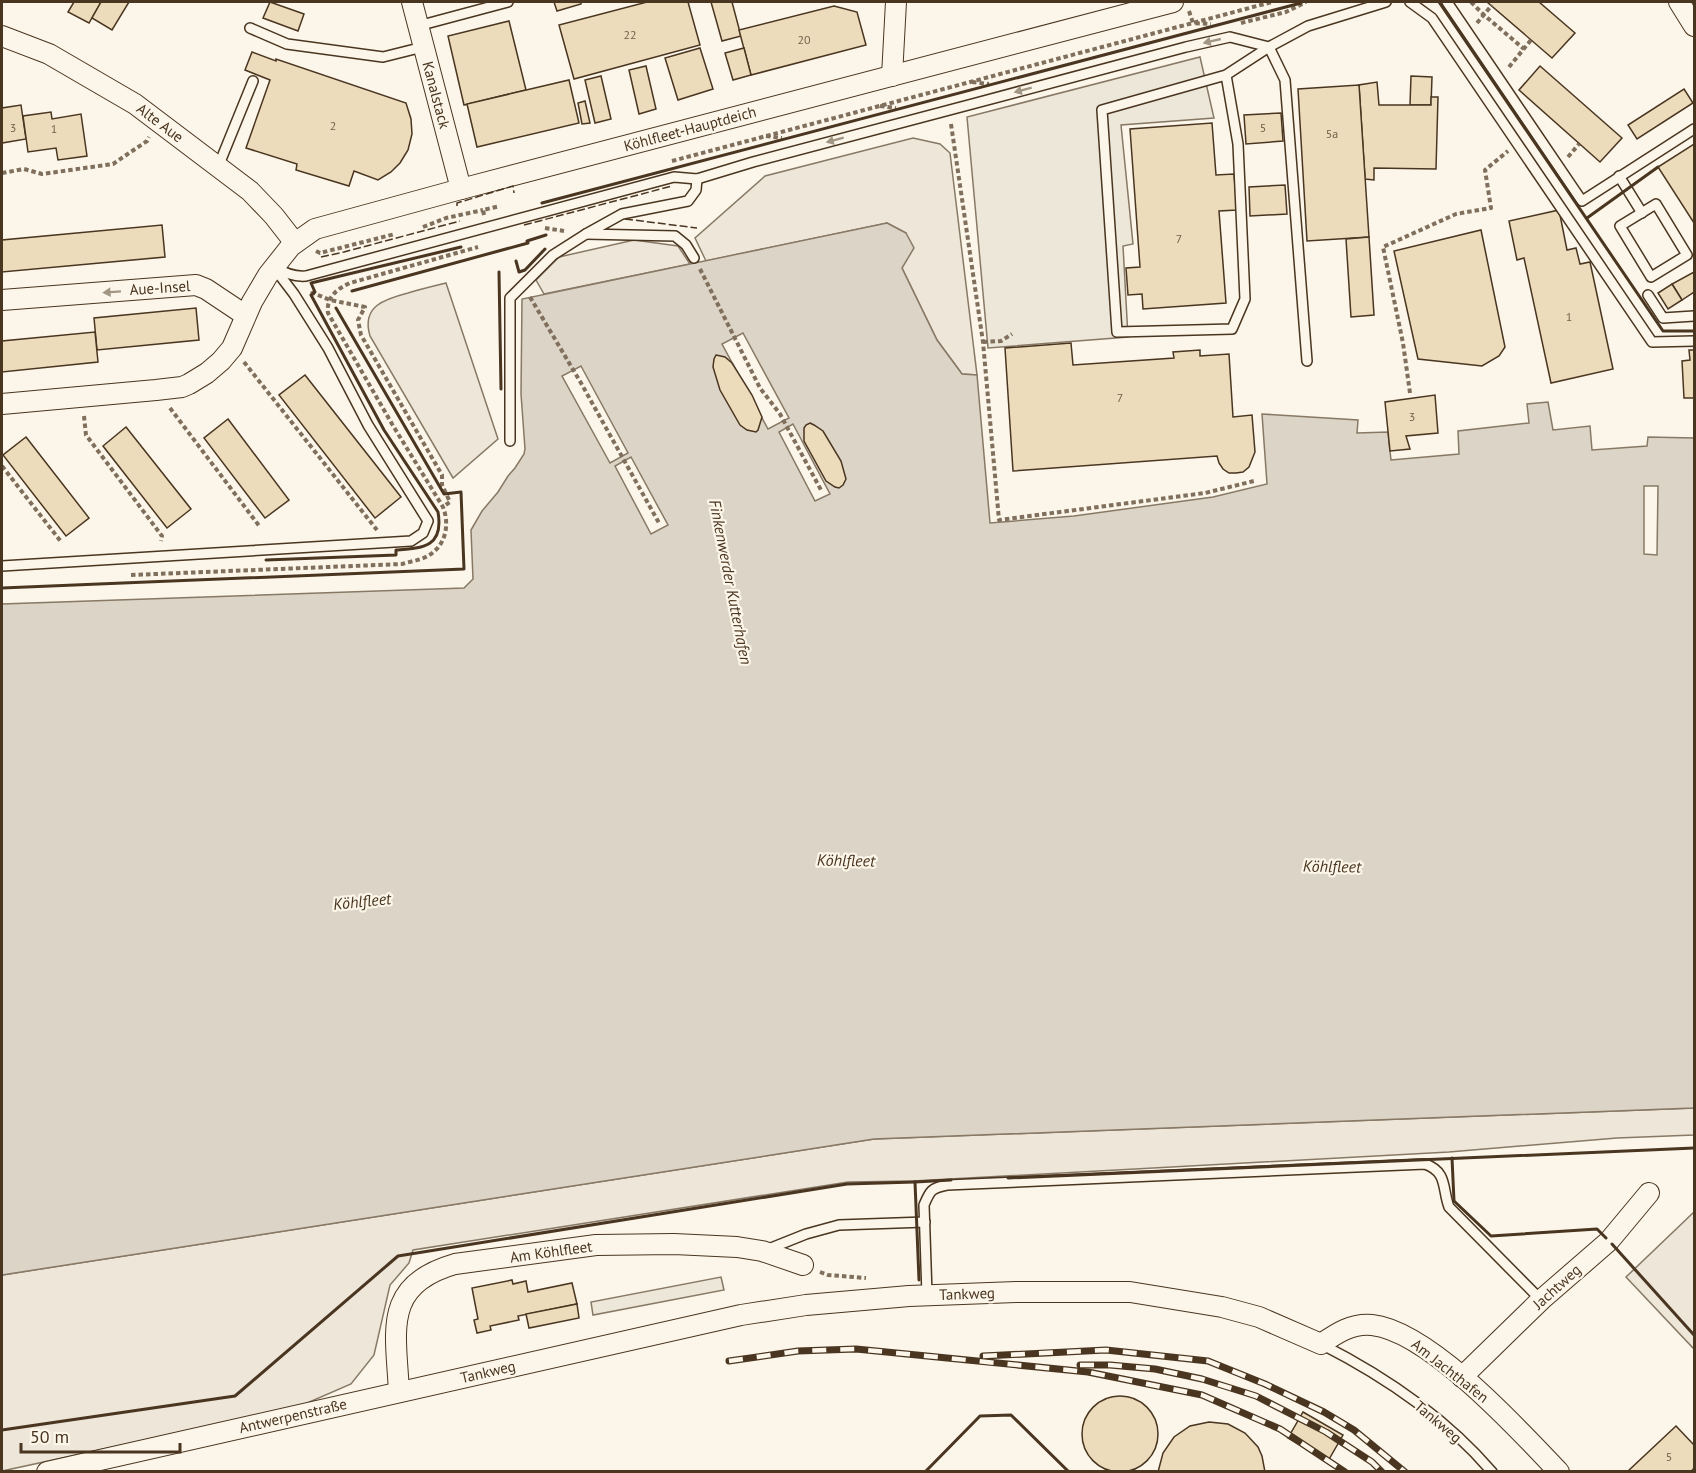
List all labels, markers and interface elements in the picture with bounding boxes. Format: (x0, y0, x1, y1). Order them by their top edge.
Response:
house number: 22 (623, 27, 637, 42)
house number: 20 (797, 32, 811, 47)
one-way arrow (1202, 37, 1221, 46)
street label: Kanalstack (418, 59, 455, 131)
one-way arrow (1014, 86, 1032, 95)
street label: Alte Aue (133, 99, 187, 146)
street label: Köhlfleet-Hauptdeich (622, 102, 758, 155)
house number: 2 (330, 118, 336, 133)
house number: 3 (10, 120, 16, 135)
house number: 5 (1260, 120, 1266, 135)
house number: 1 (51, 121, 57, 136)
house number: 5a (1326, 126, 1338, 141)
one-way arrow (826, 136, 844, 146)
house number: 7 (1176, 231, 1182, 246)
street label: Aue-Insel (129, 276, 192, 299)
one-way arrow (102, 287, 121, 297)
house number: 1 (1566, 309, 1572, 324)
house number: 7 (1117, 390, 1123, 405)
house number: 3 (1409, 409, 1415, 424)
water label: Finkenwerder Kutterhafen (705, 498, 757, 666)
water label: Köhlfleet (817, 849, 876, 871)
water label: Köhlfleet (1303, 855, 1362, 877)
water label: Köhlfleet (332, 888, 393, 914)
street label: Am Köhlfleet (509, 1236, 593, 1267)
street label: Jachtweg (1528, 1260, 1585, 1314)
street label: Tankweg (939, 1283, 995, 1304)
street label: Am Jachthafen (1408, 1335, 1493, 1407)
street label: Tankweg (458, 1356, 517, 1387)
street label: Antwerpenstraße (237, 1394, 349, 1437)
street label: Tankweg (1411, 1396, 1466, 1447)
scale bar (21, 1416, 180, 1454)
text: 50 m (30, 1425, 69, 1448)
house number: 5 (1666, 1449, 1672, 1464)

